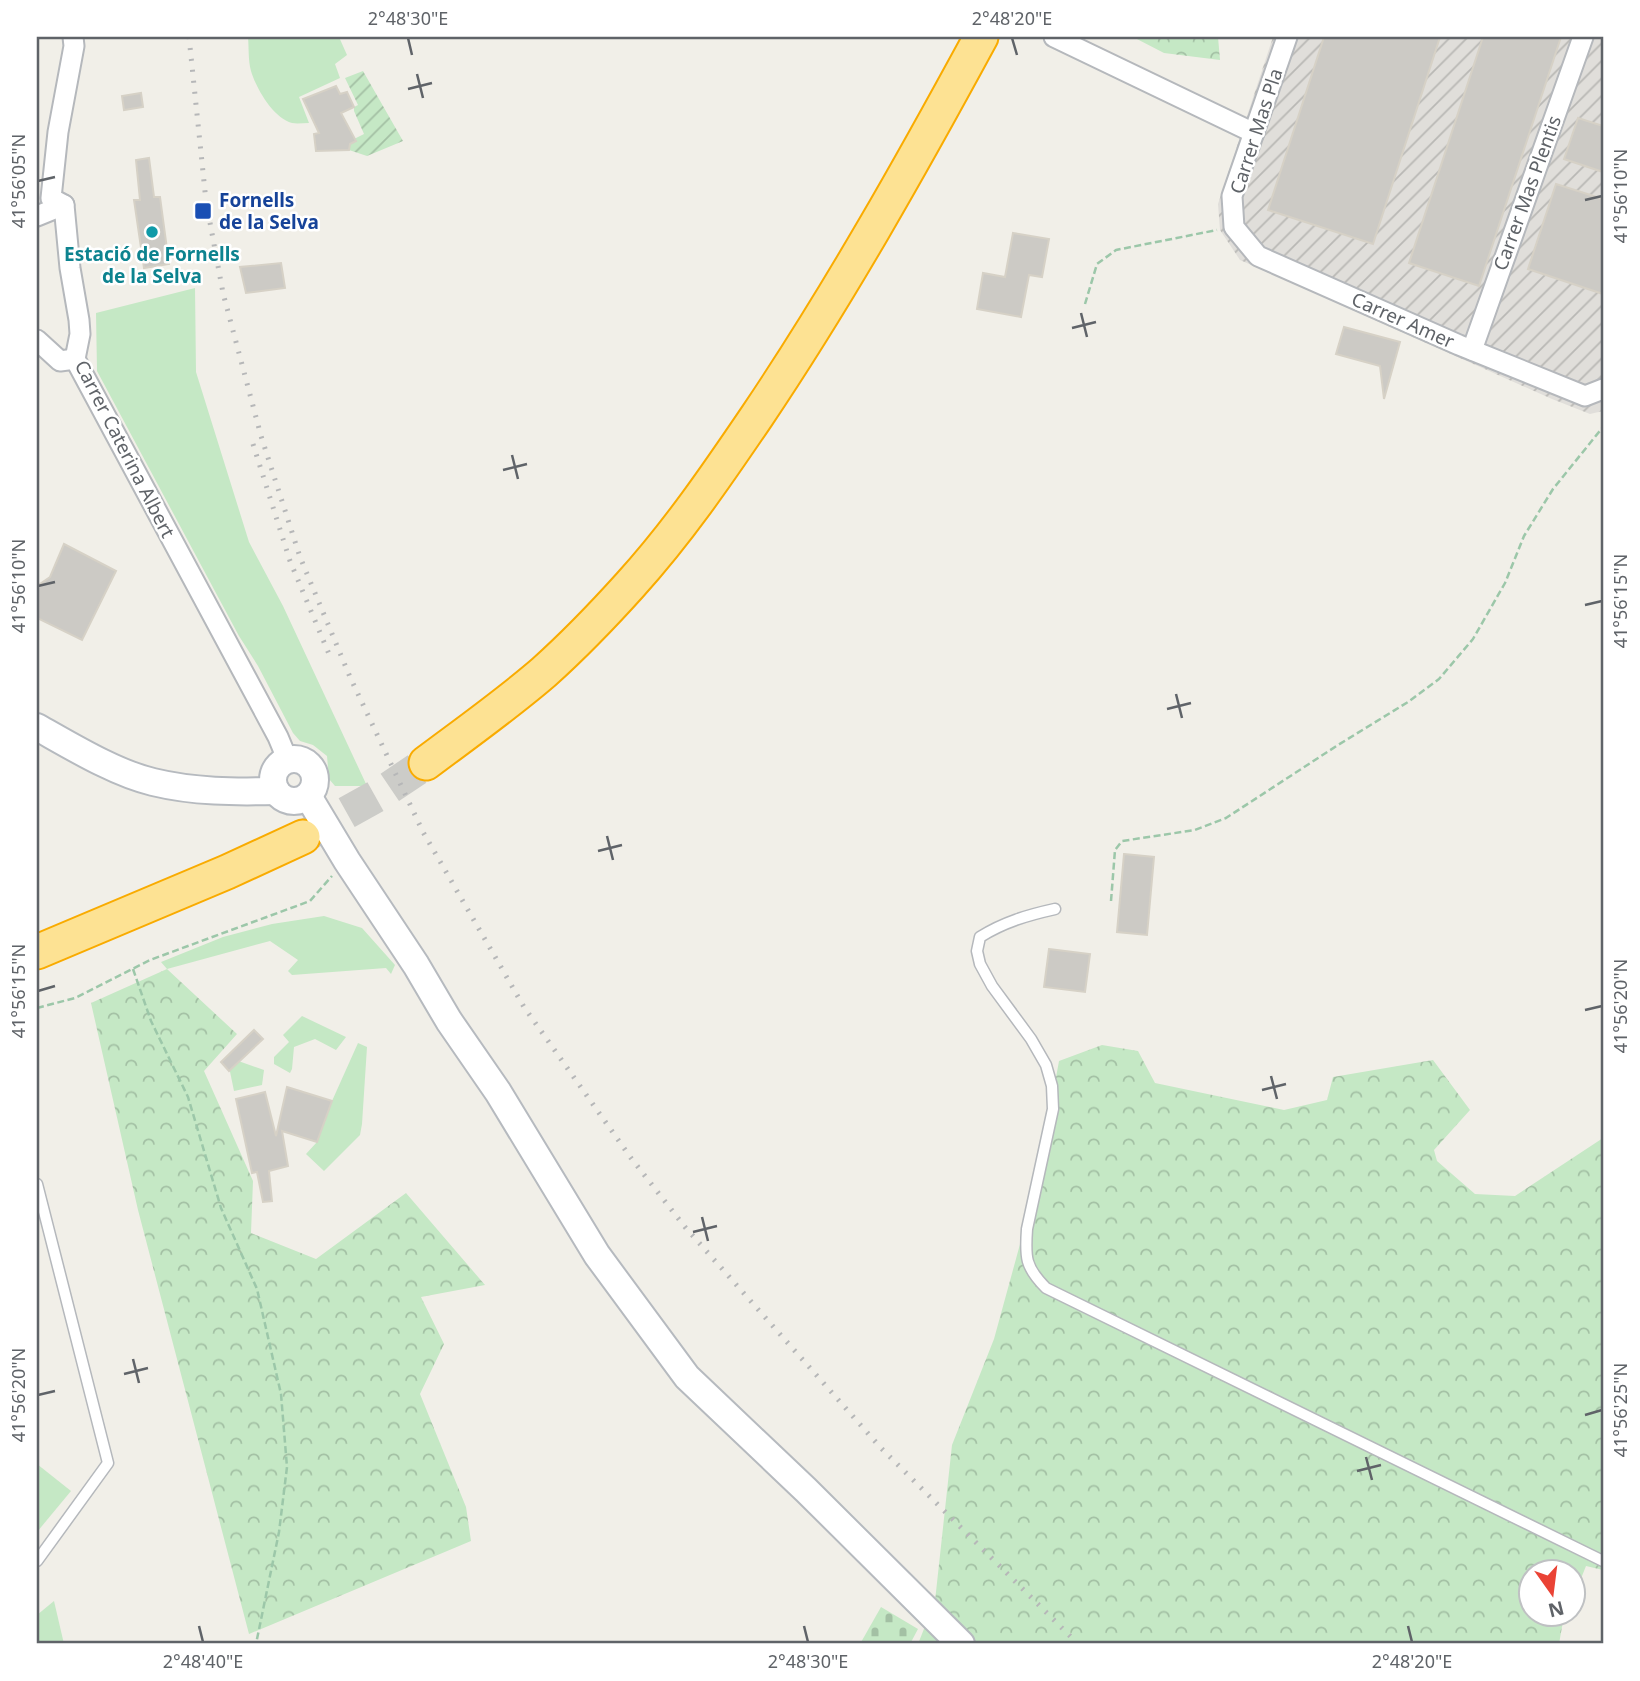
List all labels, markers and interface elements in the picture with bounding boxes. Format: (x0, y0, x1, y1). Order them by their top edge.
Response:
text: 2°48'30"E (368, 6, 448, 30)
text: 2°48'20"E (972, 6, 1052, 30)
street label: Carrer Mas Pla (1223, 65, 1289, 197)
street label: Carrer Mas Plentis (1487, 112, 1567, 274)
text: 41°56'05"N (6, 134, 30, 228)
text: 41°56'10"N (1608, 149, 1632, 243)
place label: Fornells de la Selva (219, 187, 319, 235)
marker: Fornells de la Selva (193, 201, 213, 221)
marker: Estació de Fornells de la Selva (144, 224, 160, 240)
place label: Estació de Fornells de la Selva (64, 241, 240, 289)
street label: Carrer Amer (1347, 286, 1459, 354)
street label: Carrer Caterina Albert (69, 356, 181, 542)
text: 41°56'10"N (6, 539, 30, 633)
text: 41°56'15"N (1608, 554, 1632, 648)
text: 41°56'15"N (6, 944, 30, 1038)
text: 41°56'20"N (1608, 959, 1632, 1053)
text: 41°56'20"N (6, 1348, 30, 1442)
text: 41°56'25"N (1608, 1363, 1632, 1457)
north arrow (1518, 1558, 1588, 1628)
text: N (1545, 1595, 1567, 1624)
text: 2°48'40"E (163, 1649, 243, 1673)
text: 2°48'30"E (768, 1649, 848, 1673)
text: 2°48'20"E (1372, 1649, 1452, 1673)

